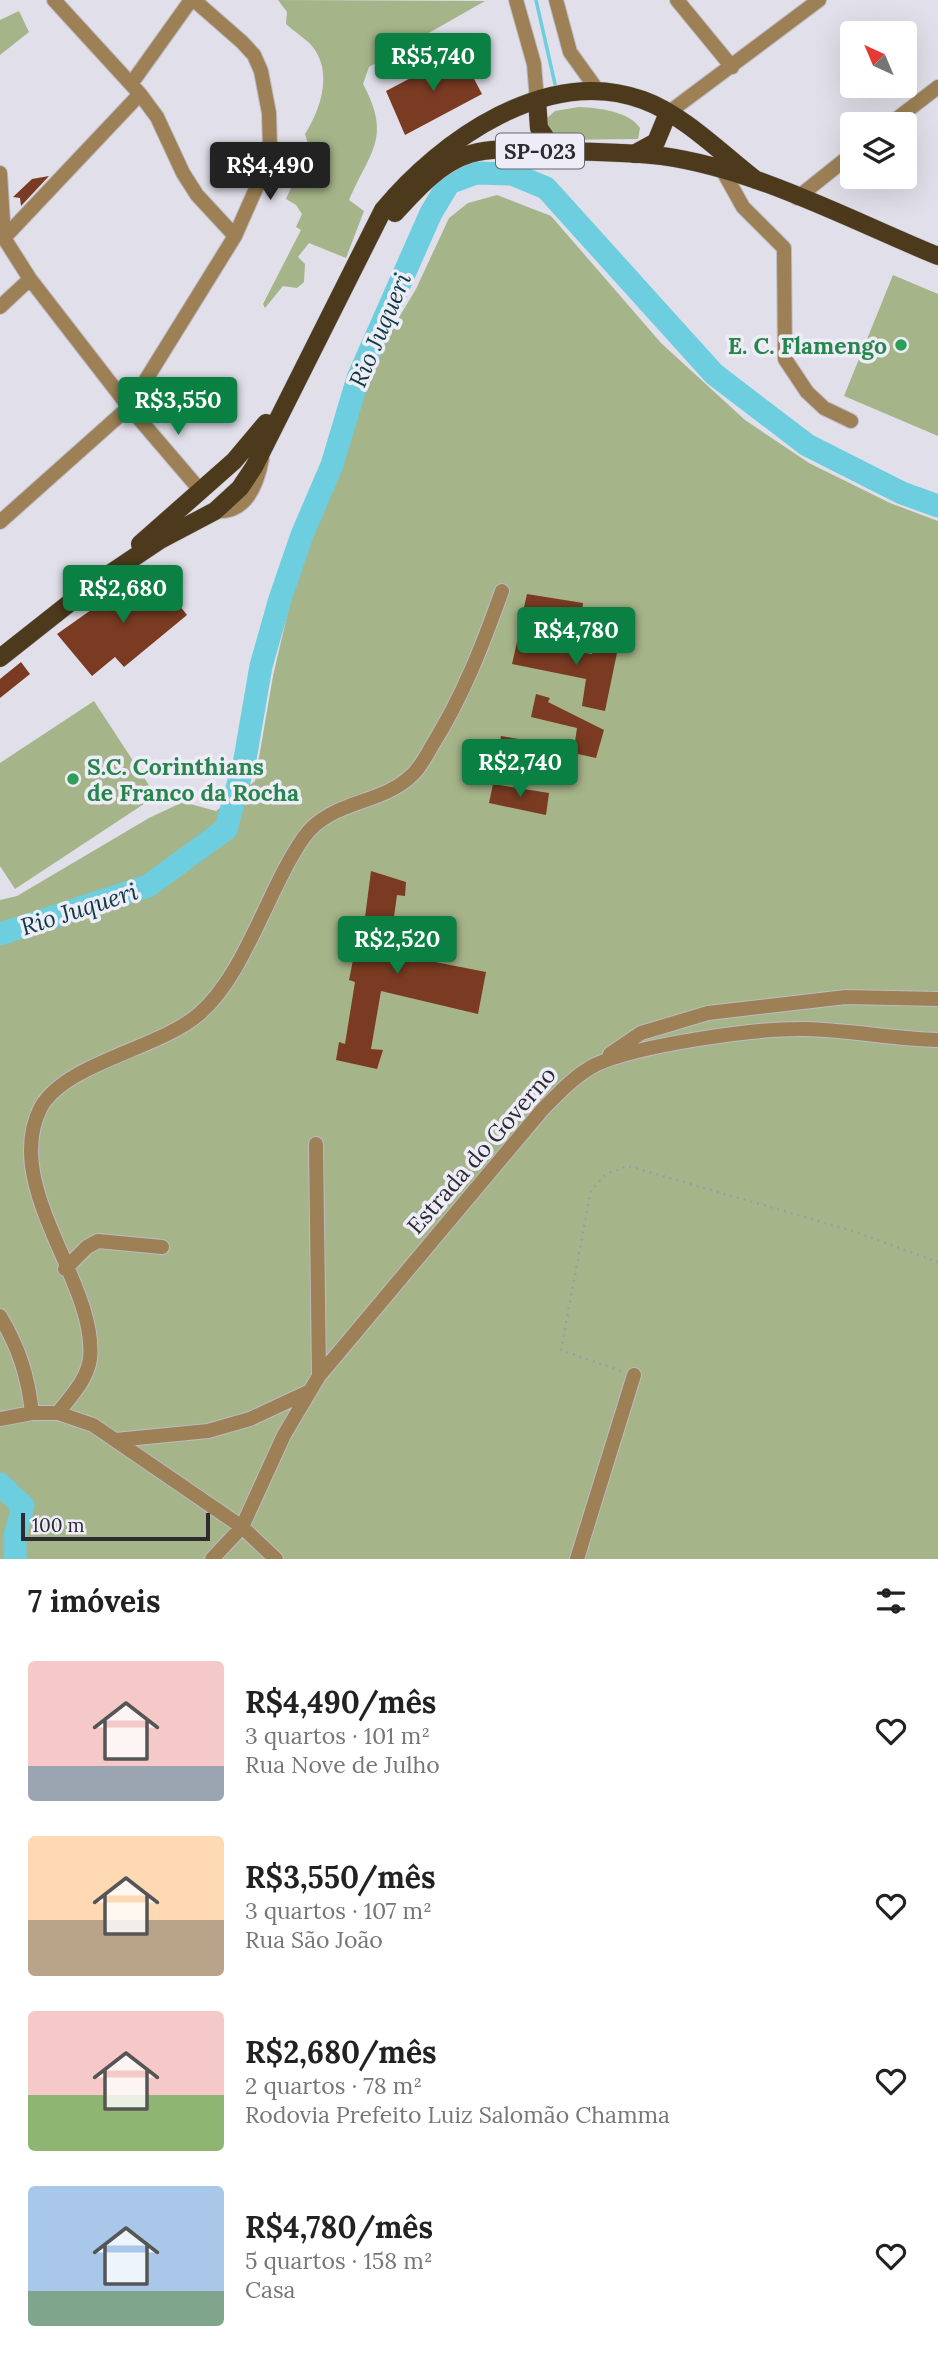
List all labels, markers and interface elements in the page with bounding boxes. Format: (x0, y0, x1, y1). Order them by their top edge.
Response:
north arrow (840, 21, 917, 98)
map controls (840, 21, 917, 189)
pin: R$5,740 (368, 34, 498, 93)
text: R$5,740 (391, 41, 475, 70)
button: layers (840, 112, 917, 189)
road number: SP-023 (496, 134, 584, 168)
pin: R$4,490 (205, 142, 335, 202)
text: R$4,490 (226, 150, 314, 179)
water label: Rio Juqueri (342, 268, 418, 392)
place label: E. C. Flamengo (728, 331, 887, 360)
marker: E. C. Flamengo (893, 337, 909, 353)
pin: R$3,550 (113, 378, 243, 437)
text: R$3,550 (134, 385, 222, 414)
pin: R$2,680 (58, 566, 188, 625)
text: R$2,680 (79, 573, 167, 602)
pin: R$4,780 (511, 608, 641, 667)
text: R$4,780 (533, 615, 619, 644)
pin: R$2,740 (455, 740, 585, 799)
text: R$2,740 (478, 747, 562, 776)
place label: S.C. Corinthians de Franco da Rocha (87, 752, 299, 807)
marker: S.C. Corinthians de Franco da Rocha (65, 771, 81, 787)
water label: Rio Juqueri (16, 875, 142, 943)
pin: R$2,520 (332, 916, 462, 976)
text: R$2,520 (354, 924, 440, 953)
street label: Estrada do Governo (400, 1060, 562, 1240)
scale bar (21, 1510, 210, 1542)
text: 100 m (32, 1513, 85, 1537)
text: 7 imóveis (28, 1582, 160, 1620)
icon: filters (872, 1582, 910, 1620)
text: R$4,490/mês (245, 1683, 436, 1721)
icon: home (84, 1689, 168, 1773)
icon: heart (872, 1712, 910, 1750)
text: 3 quartos · 101 m² (245, 1721, 430, 1750)
text: Rua Nove de Julho (245, 1750, 440, 1779)
text: R$3,550/mês (245, 1858, 435, 1896)
icon: home (84, 1864, 168, 1948)
icon: heart (872, 1887, 910, 1925)
text: 3 quartos · 107 m² (245, 1896, 432, 1925)
text: Rua São João (245, 1925, 383, 1954)
text: R$2,680/mês (245, 2033, 437, 2071)
icon: home (84, 2039, 168, 2123)
icon: heart (872, 2062, 910, 2100)
text: 2 quartos · 78 m² (245, 2071, 422, 2100)
text: Rodovia Prefeito Luiz Salomão Chamma (245, 2100, 670, 2129)
text: R$4,780/mês (245, 2208, 433, 2246)
icon: home (84, 2214, 168, 2298)
icon: heart (872, 2237, 910, 2275)
text: 5 quartos · 158 m² (245, 2246, 433, 2275)
text: Casa (245, 2275, 295, 2304)

